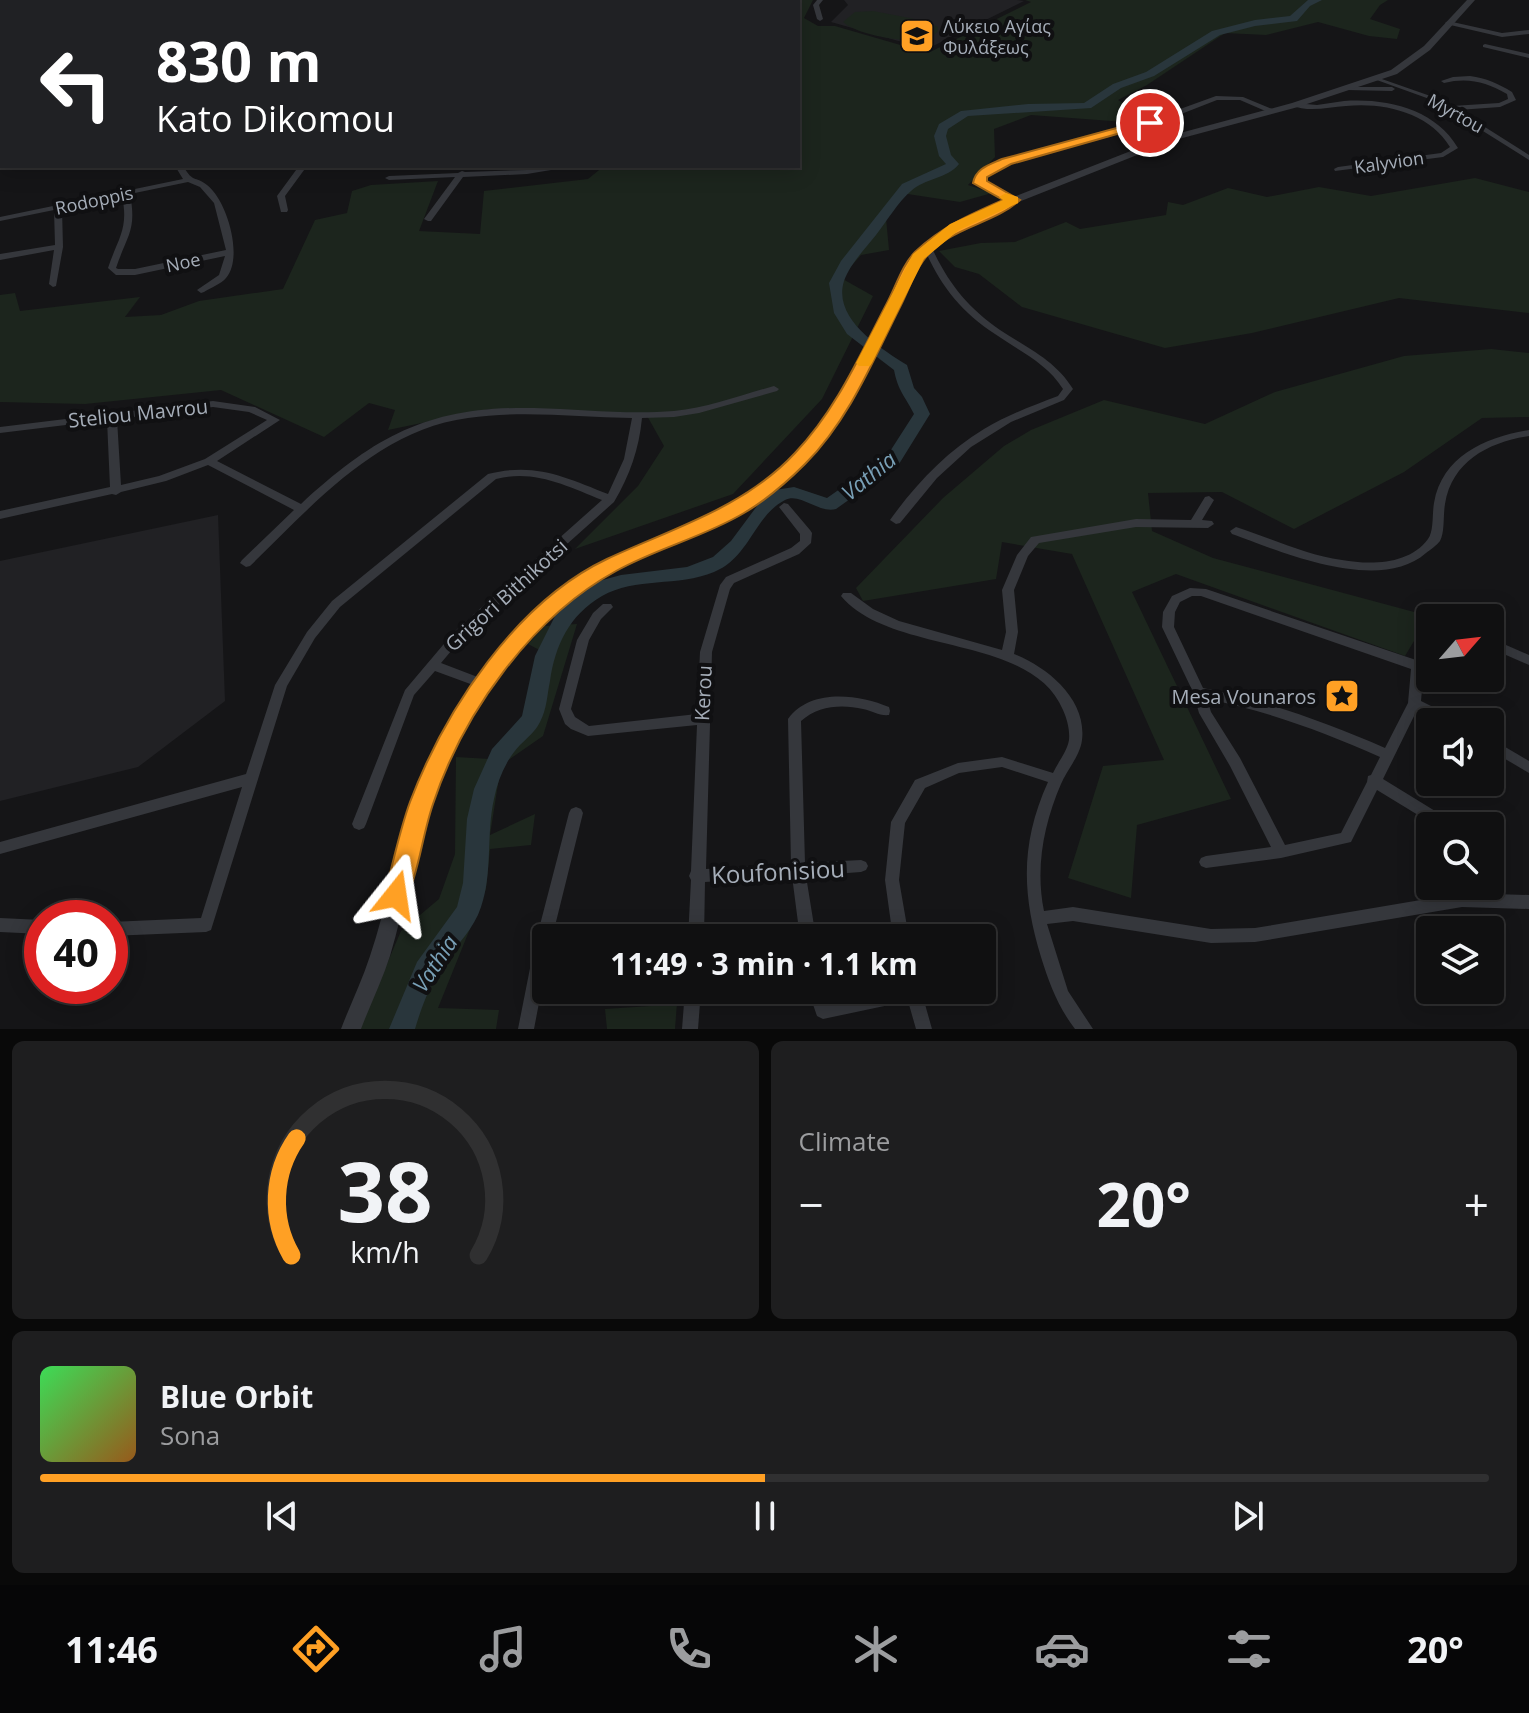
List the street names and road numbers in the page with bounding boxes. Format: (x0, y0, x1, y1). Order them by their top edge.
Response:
street label: Myrtou (1424, 88, 1488, 138)
street label: Kalyvion (1353, 145, 1425, 179)
street label: Rodoppis (53, 180, 135, 220)
street label: Noe (164, 247, 202, 277)
street label: Steliou Mavrou (67, 392, 209, 434)
street label: Grigori Bithikotsi (439, 533, 573, 657)
street label: Kerou (688, 664, 718, 722)
street label: Koufonisiou (710, 851, 846, 891)

